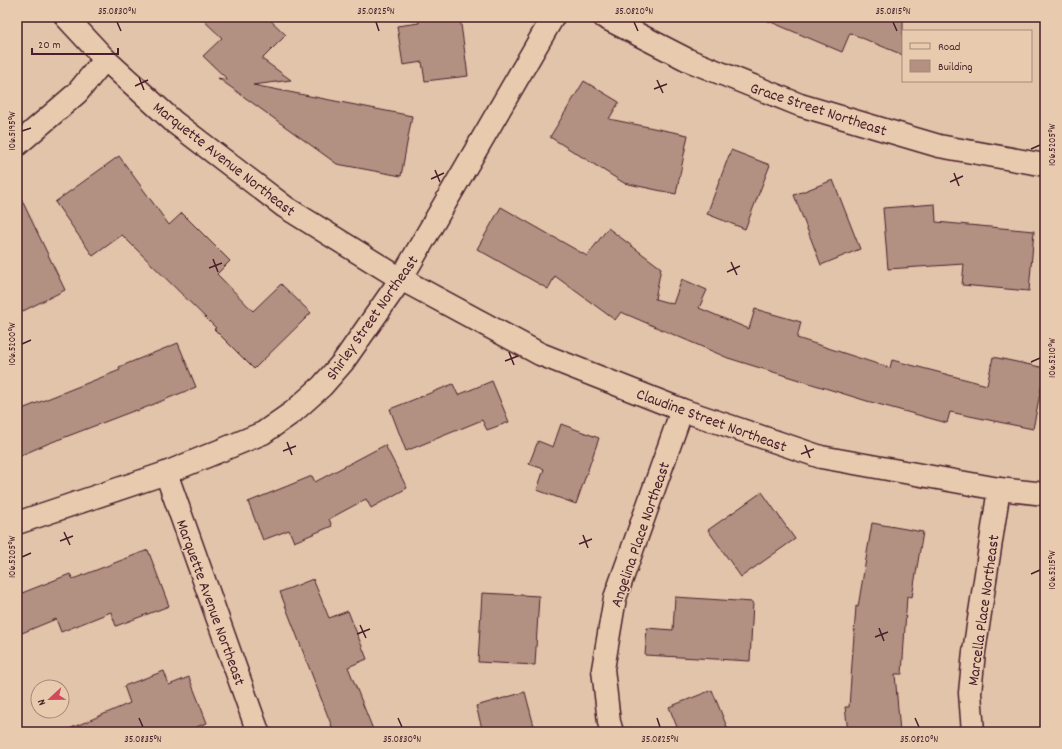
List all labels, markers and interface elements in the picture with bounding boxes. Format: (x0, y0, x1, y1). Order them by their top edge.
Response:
text: 35.0830°N (98, 5, 136, 19)
text: 35.0825°N (357, 5, 395, 19)
text: 35.0820°N (615, 5, 653, 19)
text: 35.0815°N (875, 5, 911, 19)
scale bar (32, 30, 118, 56)
legend (902, 30, 1032, 82)
text: 20 m (38, 37, 61, 54)
text: Road (938, 39, 960, 56)
text: Building (938, 59, 973, 76)
street label: Grace Street Northeast (747, 77, 890, 143)
street label: Marquette Avenue Northeast (147, 97, 300, 223)
text: 106.5195°W (6, 111, 20, 151)
text: 106.5205°W (1046, 124, 1060, 166)
street label: Shirley Street Northeast (321, 251, 425, 386)
text: 106.5200°W (6, 322, 20, 366)
text: 106.5210°W (1046, 338, 1060, 378)
street label: Claudine Street Northeast (633, 383, 790, 459)
street label: Angelina Place Northeast (606, 459, 677, 611)
street label: Marquette Avenue Northeast (169, 517, 250, 689)
street label: Marcella Place Northeast (962, 533, 1006, 687)
text: 106.5205°W (6, 536, 20, 578)
text: 106.5215°W (1046, 550, 1060, 589)
north arrow (30, 679, 70, 719)
text: N (34, 696, 51, 708)
text: 35.0835°N (124, 733, 162, 747)
text: 35.0830°N (383, 733, 421, 747)
text: 35.0825°N (641, 733, 679, 747)
text: 35.0820°N (900, 733, 938, 747)

